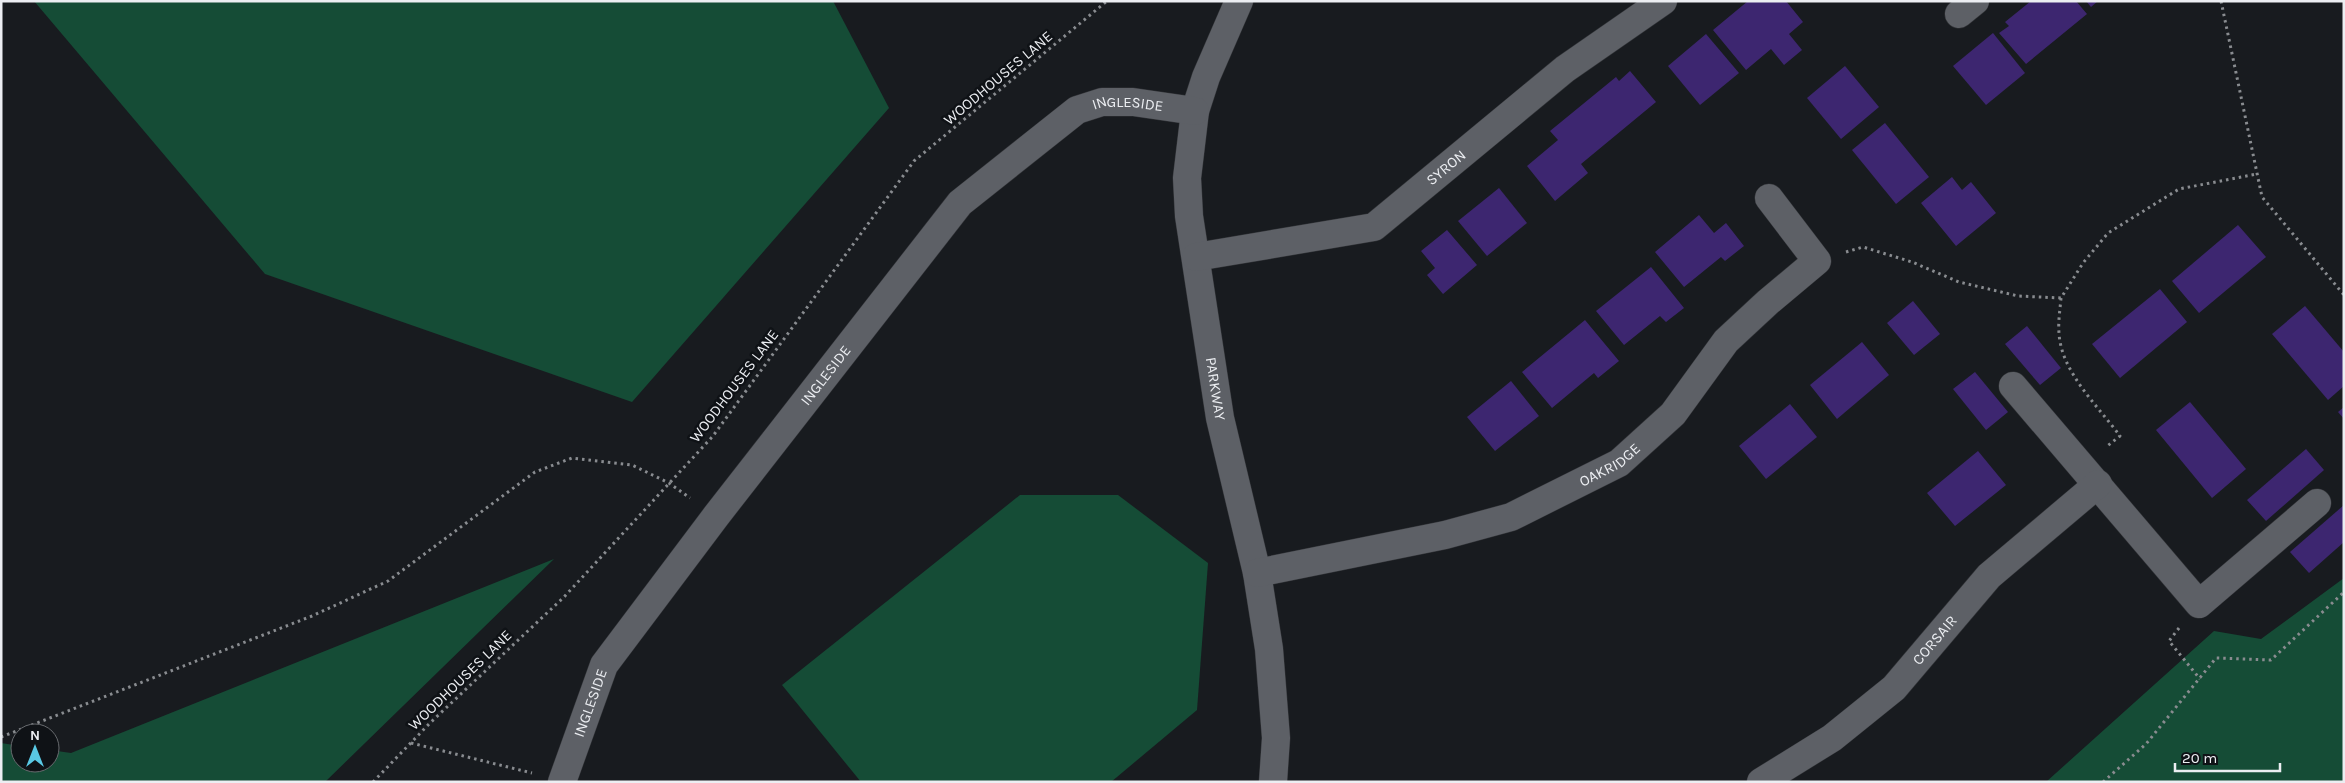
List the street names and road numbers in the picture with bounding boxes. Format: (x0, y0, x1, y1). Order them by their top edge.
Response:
street label: WOODHOUSES LANE (940, 27, 1056, 129)
street label: INGLESIDE (1090, 92, 1164, 115)
street label: SYRON (1423, 146, 1470, 189)
street label: WOODHOUSES LANE (686, 326, 782, 446)
street label: INGLESIDE (797, 342, 855, 409)
street label: PARKWAY (1202, 356, 1229, 423)
street label: OAKRIDGE (1576, 439, 1644, 490)
street label: CORSAIR (1909, 612, 1961, 668)
street label: WOODHOUSES LANE (405, 626, 515, 734)
street label: INGLESIDE (570, 666, 611, 739)

